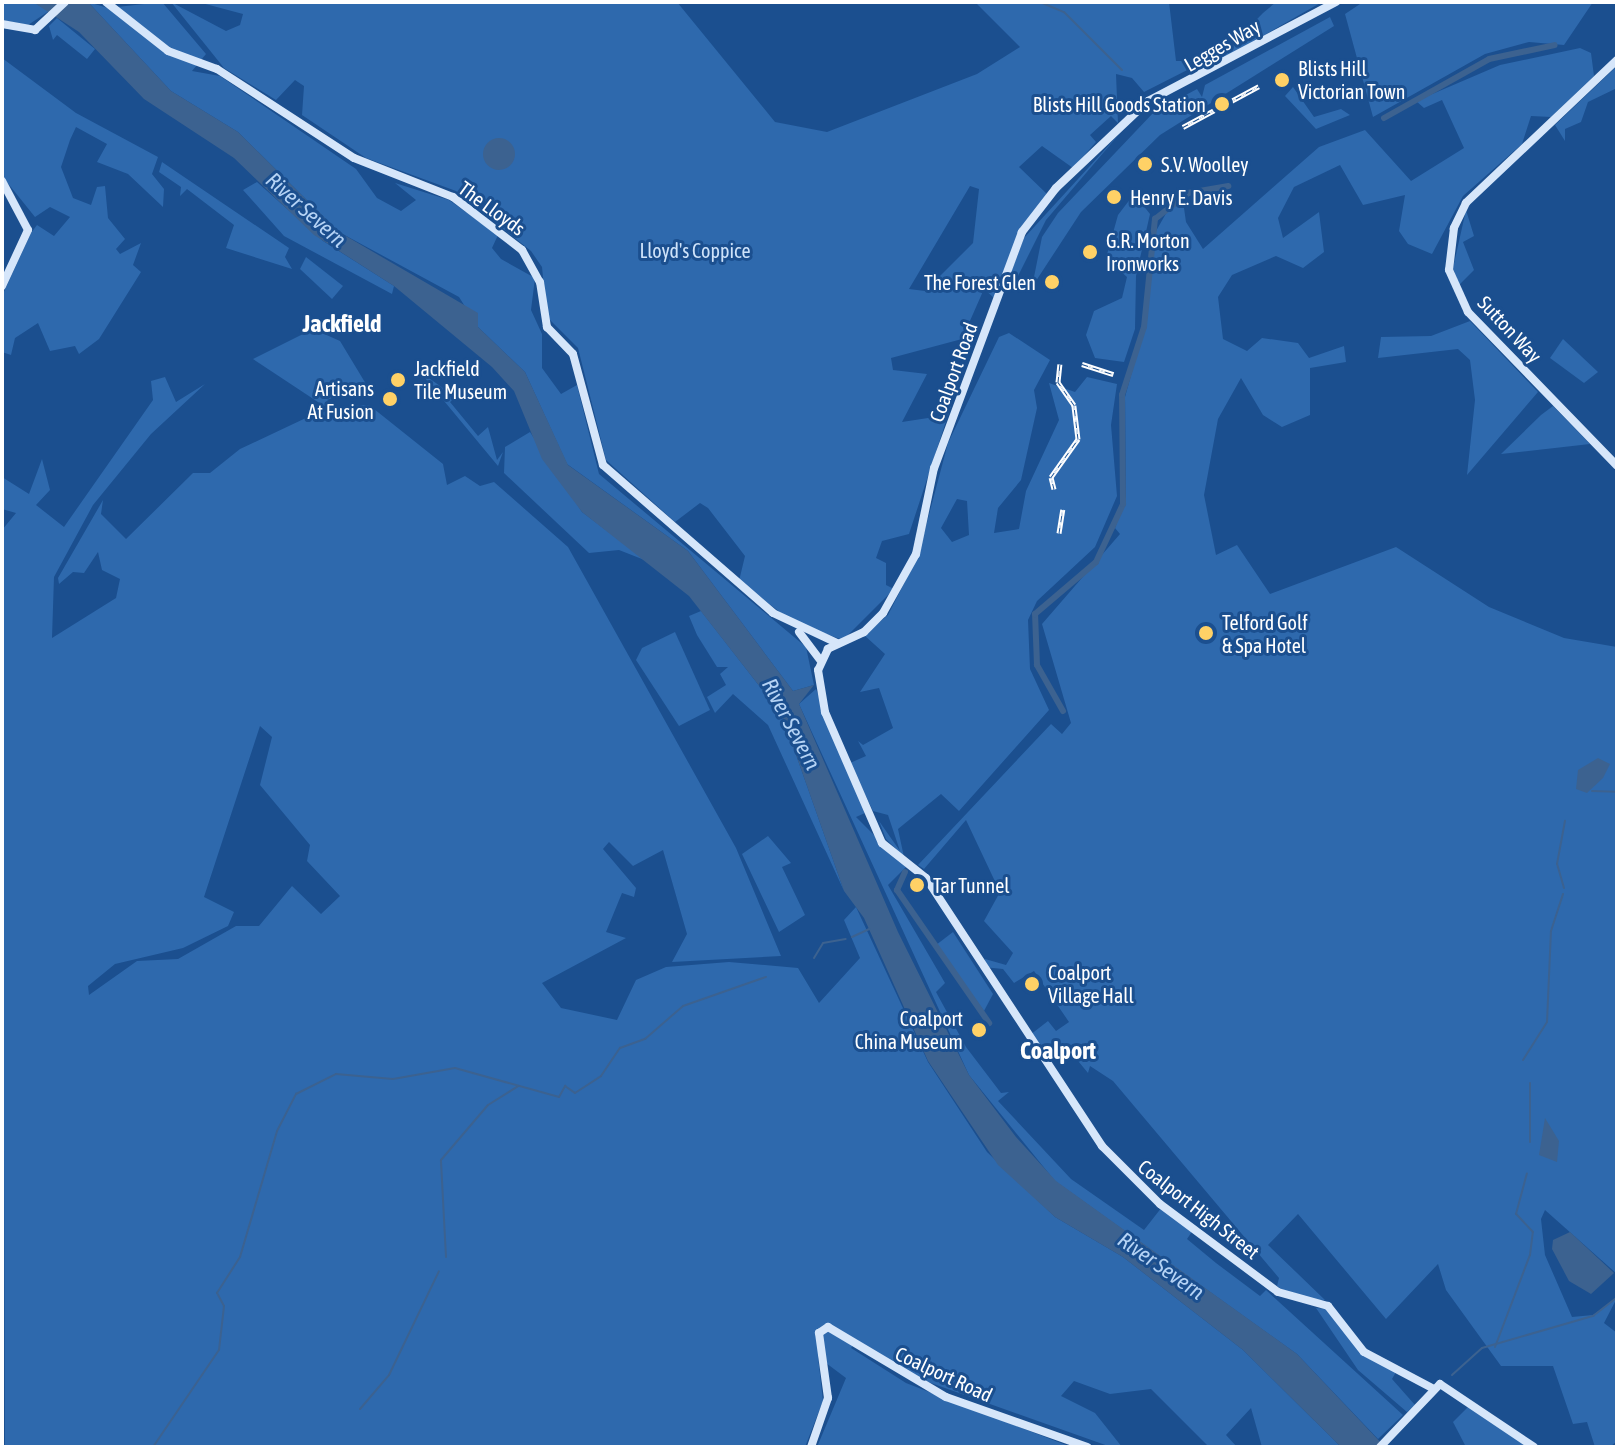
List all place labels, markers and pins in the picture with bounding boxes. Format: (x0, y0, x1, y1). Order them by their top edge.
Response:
place label: Blists Hill Victorian Town (1298, 56, 1405, 103)
marker: Blists Hill Victorian Town (1273, 71, 1291, 89)
place label: Blists Hill Goods Station (1033, 92, 1206, 116)
marker: Blists Hill Goods Station (1213, 95, 1231, 113)
place label: S.V. Woolley (1161, 152, 1248, 176)
marker: S.V. Woolley (1136, 155, 1154, 173)
place label: Henry E. Davis (1130, 185, 1232, 209)
marker: Henry E. Davis (1105, 188, 1123, 206)
place label: G.R. Morton Ironworks (1106, 228, 1190, 275)
marker: G.R. Morton Ironworks (1081, 243, 1099, 261)
place label: The Forest Glen (924, 270, 1036, 294)
marker: The Forest Glen (1043, 273, 1061, 291)
place label: Jackfield Tile Museum (414, 356, 507, 403)
marker: Jackfield Tile Museum (389, 371, 407, 389)
place label: Artisans At Fusion (307, 376, 374, 423)
marker: Artisans At Fusion (381, 390, 399, 408)
place label: Telford Golf & Spa Hotel (1222, 610, 1308, 657)
marker: Telford Golf & Spa Hotel (1197, 624, 1215, 642)
place label: Tar Tunnel (933, 873, 1010, 897)
marker: Tar Tunnel (908, 876, 926, 894)
place label: Coalport Village Hall (1048, 960, 1134, 1007)
marker: Coalport Village Hall (1023, 975, 1041, 993)
place label: Coalport China Museum (855, 1006, 963, 1053)
marker: Coalport China Museum (970, 1021, 988, 1039)

